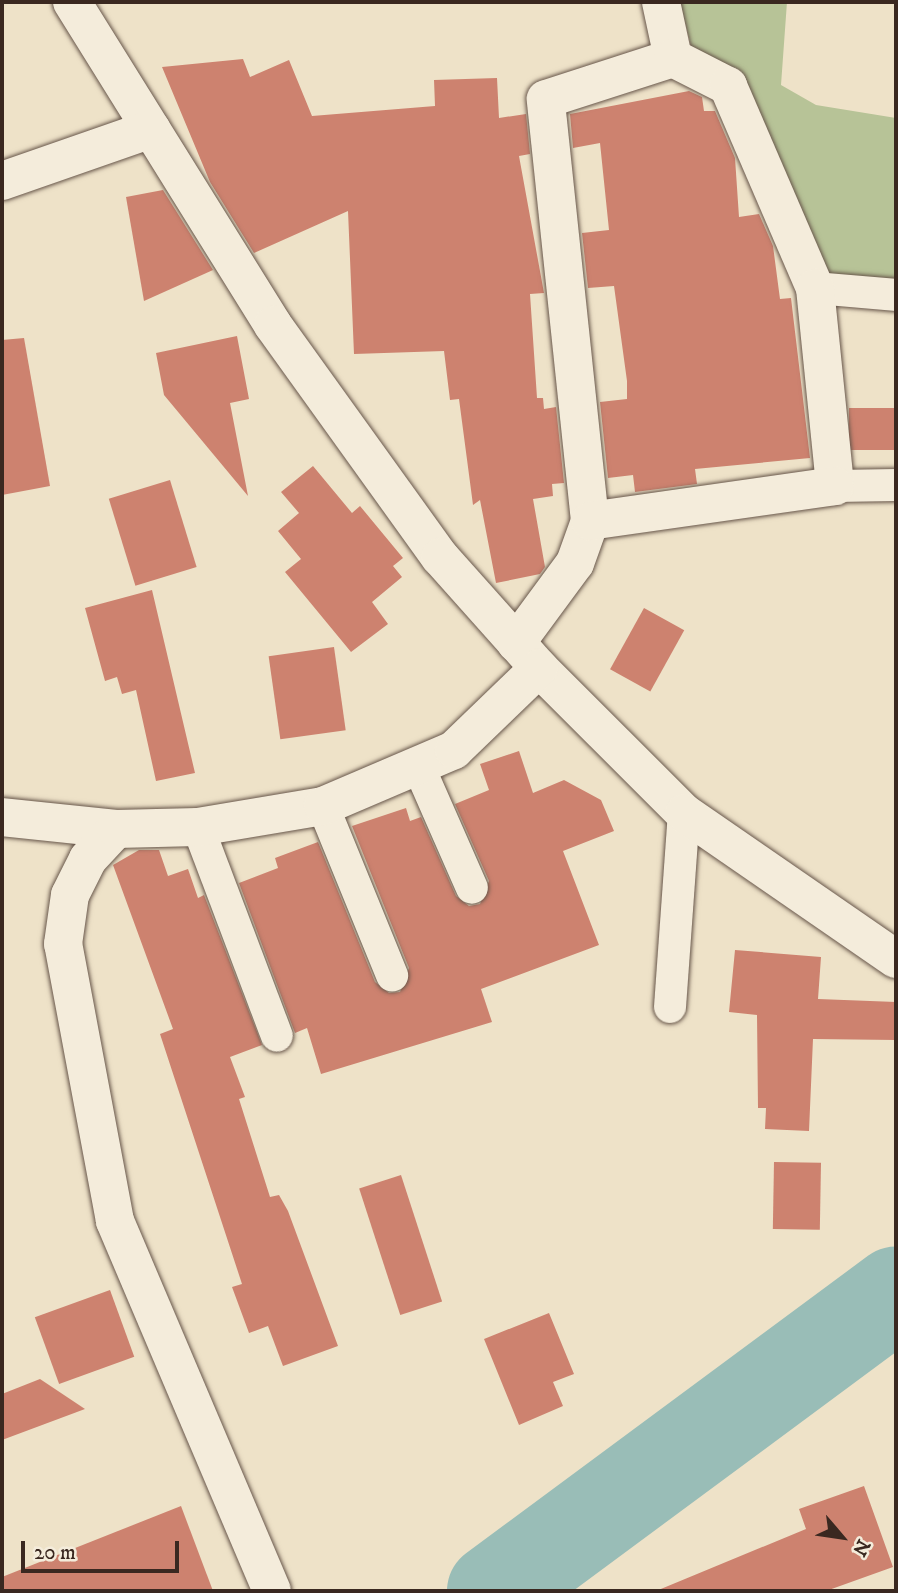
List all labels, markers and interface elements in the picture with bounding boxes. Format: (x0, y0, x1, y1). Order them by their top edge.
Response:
north arrow (807, 1502, 877, 1572)
scale bar (24, 1526, 182, 1570)
text: N (847, 1535, 875, 1560)
text: 20 m (34, 1540, 76, 1566)

